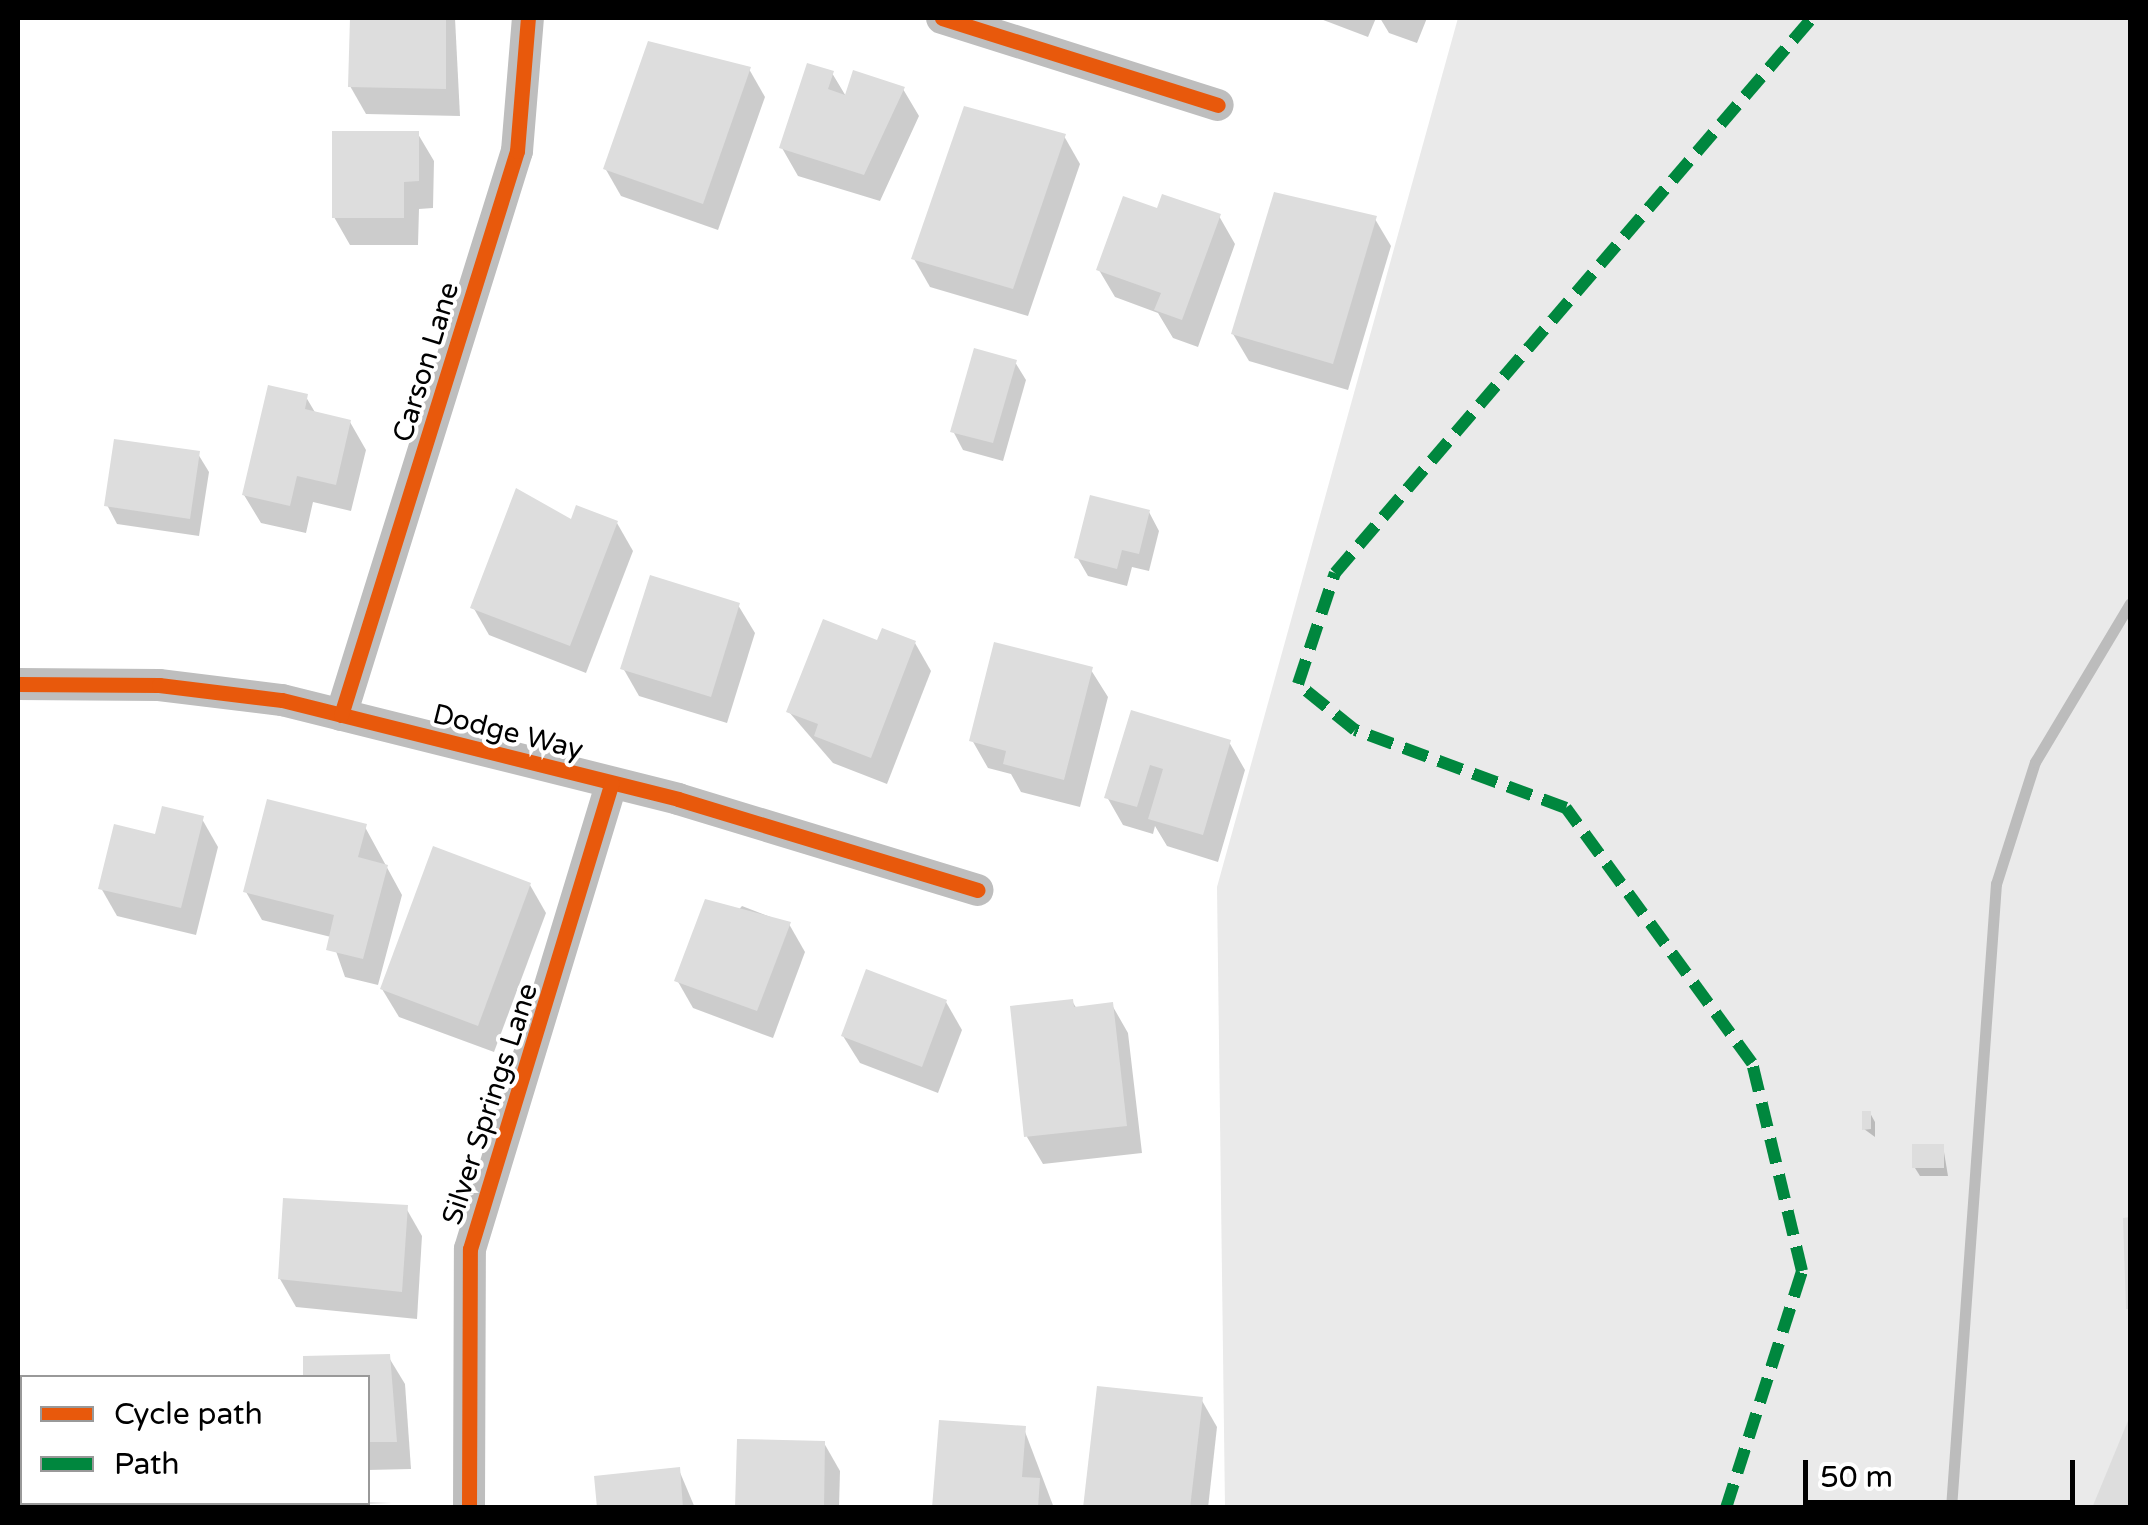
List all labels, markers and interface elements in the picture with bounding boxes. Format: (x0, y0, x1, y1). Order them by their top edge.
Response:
street label: Carson Lane (386, 278, 466, 446)
street label: Dodge Way (429, 697, 587, 767)
street label: Silver Springs Lane (435, 979, 545, 1229)
legend (20, 1375, 370, 1505)
text: Cycle path (114, 1396, 263, 1433)
scale bar (1808, 1440, 2080, 1502)
text: Path (114, 1446, 180, 1483)
text: 50 m (1820, 1459, 1893, 1496)

